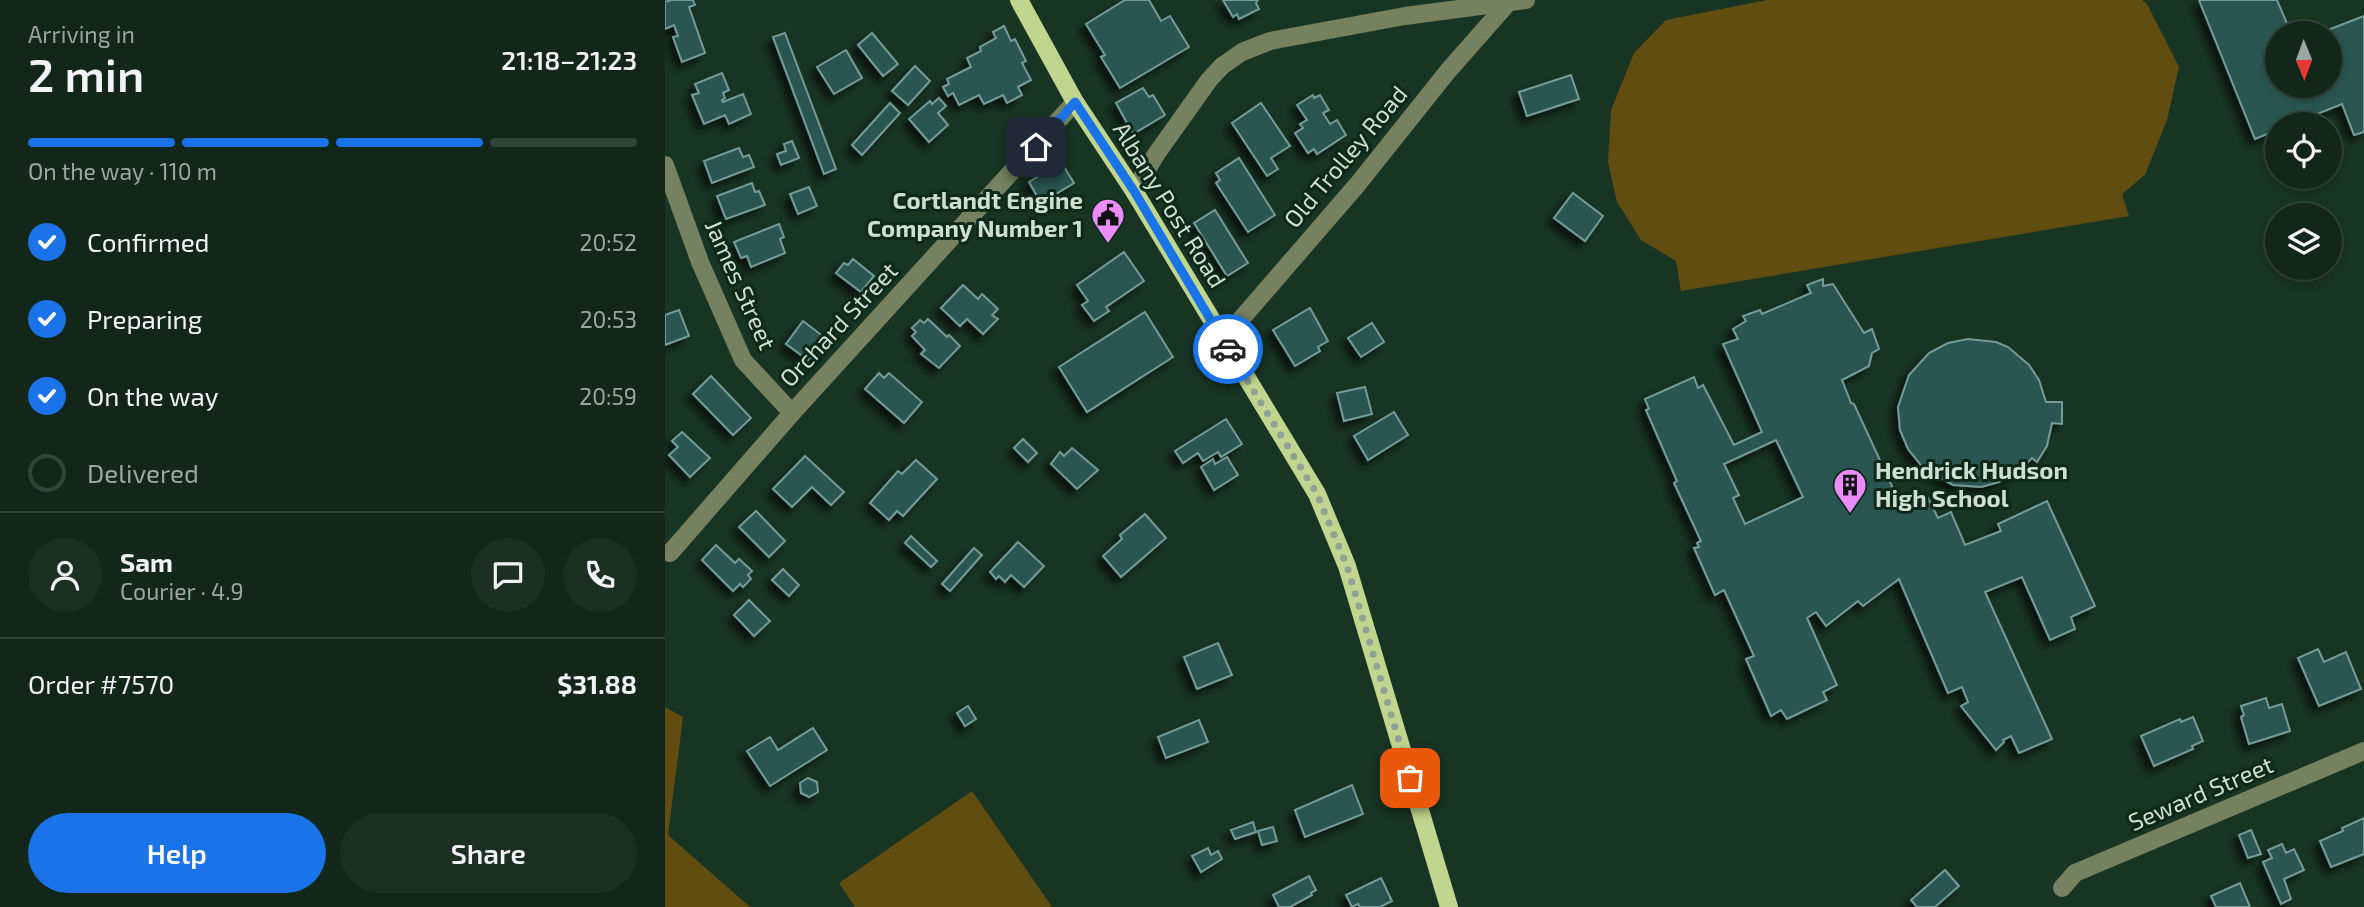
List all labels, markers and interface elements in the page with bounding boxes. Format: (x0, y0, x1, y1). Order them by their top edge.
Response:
text: Arriving in (28, 20, 135, 48)
north arrow (2265, 21, 2341, 98)
map controls (2265, 21, 2342, 280)
text: 21:18–21:23 (501, 44, 637, 75)
text: 2 min (28, 46, 144, 101)
street label: Old Trolley Road (1277, 79, 1413, 233)
button: locate (2265, 112, 2342, 189)
street label: Albany Post Road (1108, 116, 1233, 292)
pin (1006, 117, 1066, 177)
icon: home (1017, 128, 1055, 166)
text: On the way · 110 m (28, 157, 217, 185)
place label: Cortlandt Engine Company Number 1 (867, 185, 1083, 242)
public building icon: Cortlandt Engine Company Number 1 (1089, 196, 1127, 245)
button: layers (2265, 203, 2342, 280)
street label: James Street (700, 215, 783, 354)
icon: check (28, 223, 66, 261)
text: Confirmed (87, 226, 210, 257)
text: 20:52 (580, 228, 637, 256)
street label: Orchard Street (773, 256, 903, 392)
icon: check (28, 300, 66, 338)
text: Preparing (87, 303, 202, 334)
text: 20:53 (580, 305, 637, 333)
courier (1193, 314, 1263, 384)
icon: car (1209, 330, 1247, 368)
icon: check (28, 377, 66, 415)
text: On the way (87, 380, 218, 411)
text: 20:59 (579, 382, 637, 410)
place label: Hendrick Hudson High School (1875, 455, 2068, 512)
text: Delivered (87, 457, 199, 488)
building icon: Hendrick Hudson High School (1831, 466, 1869, 515)
button: person (28, 538, 102, 612)
button: chat (471, 538, 545, 612)
button: phone (563, 538, 637, 612)
text: Sam (120, 546, 173, 577)
text: Courier · 4.9 (120, 577, 244, 605)
text: Order #7570 (28, 668, 174, 699)
text: $31.88 (557, 668, 637, 699)
pin (1380, 748, 1440, 808)
street label: Seward Street (2124, 749, 2277, 836)
icon: bag (1391, 759, 1429, 797)
button: Help (28, 813, 326, 893)
button: Share (340, 813, 637, 893)

